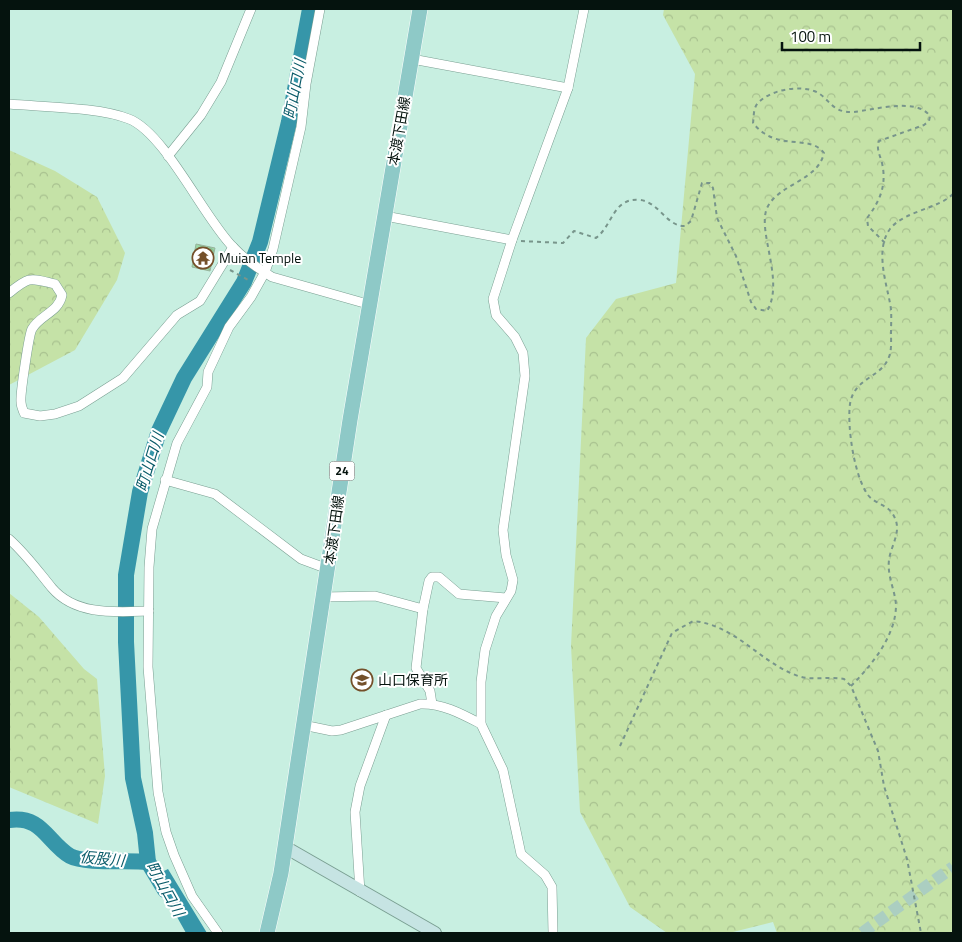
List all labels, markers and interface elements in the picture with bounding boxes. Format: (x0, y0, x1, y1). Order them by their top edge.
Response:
scale bar (782, 20, 920, 52)
text: 100 m (790, 25, 831, 48)
water label: 町山口川 (277, 55, 312, 121)
street label: 本渡下田線 (382, 95, 415, 167)
temple icon: Muian Temple (191, 246, 215, 270)
place label: Muian Temple (219, 247, 301, 268)
water label: 町山口川 (130, 428, 170, 494)
road number: 24 (330, 462, 354, 481)
street label: 本渡下田線 (318, 494, 349, 566)
school or university icon: 山口保育所 (350, 668, 374, 692)
place label: 山口保育所 (378, 669, 448, 690)
water label: 仮股川 (79, 845, 127, 872)
water label: 町山口川 (141, 857, 191, 922)

